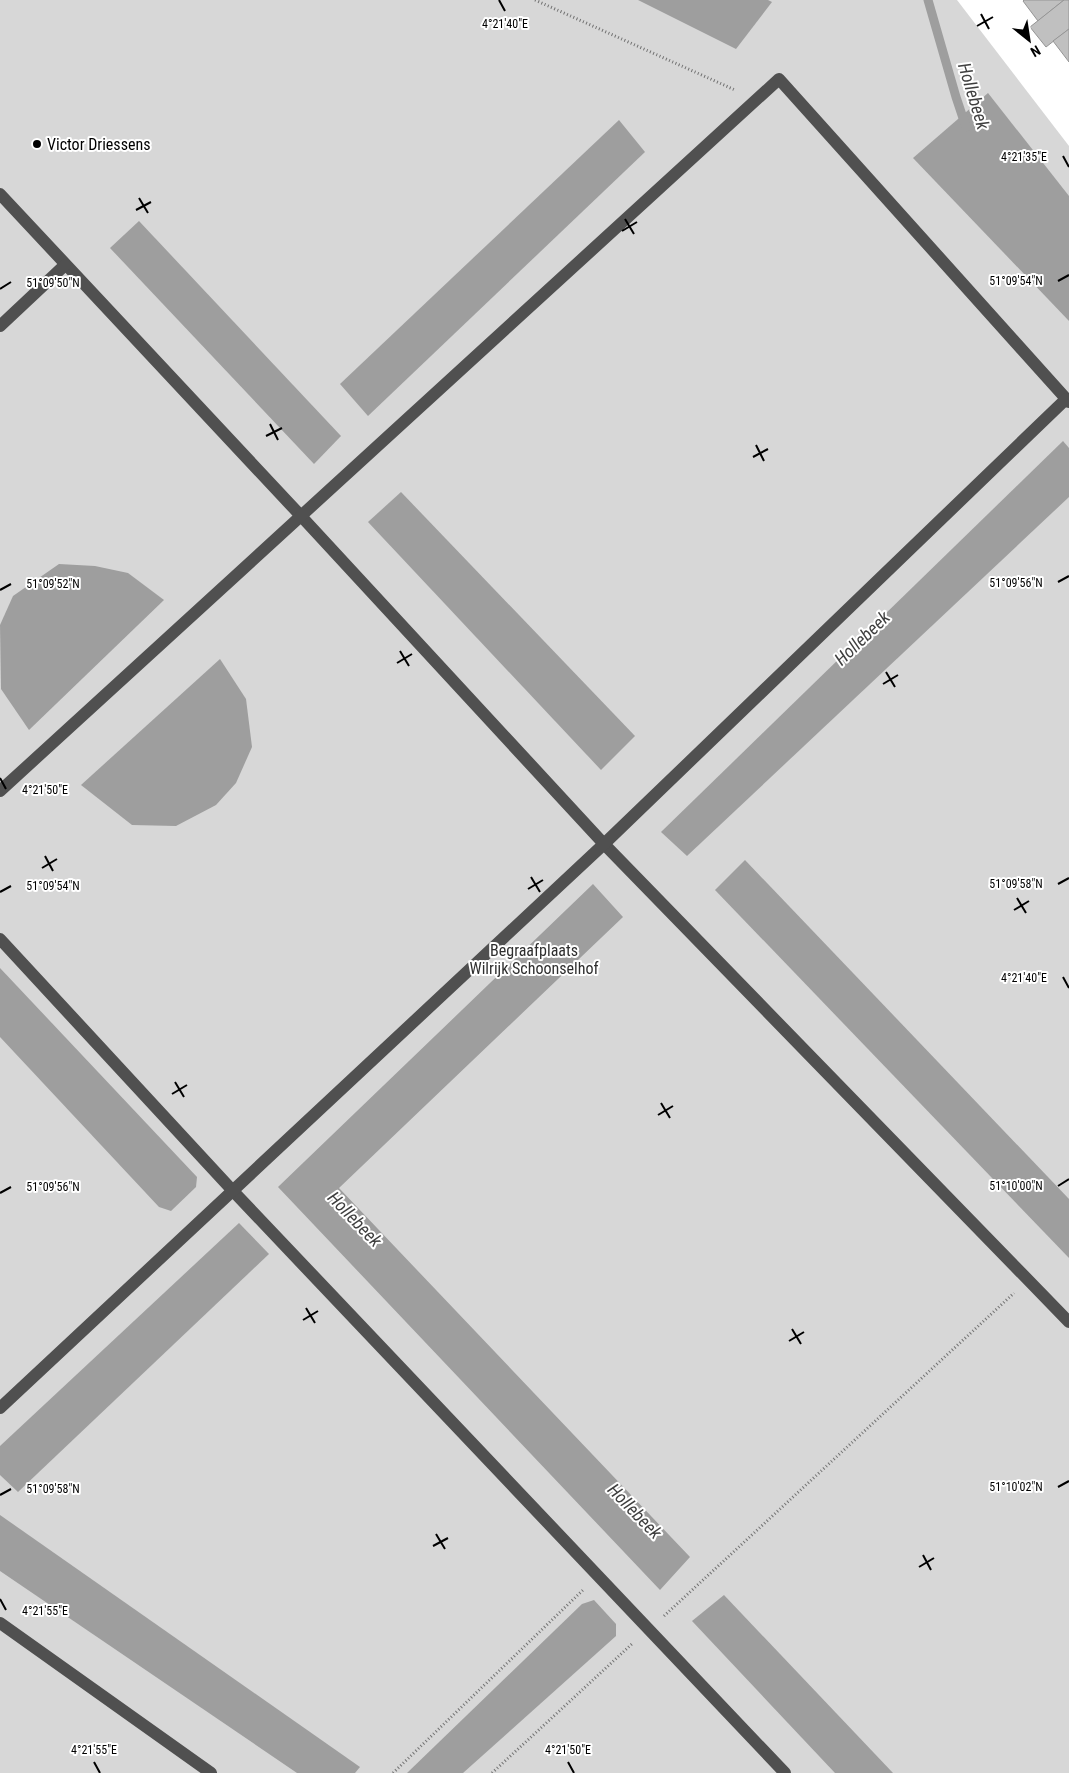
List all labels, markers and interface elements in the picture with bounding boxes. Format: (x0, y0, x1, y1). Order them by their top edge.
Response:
north arrow (1004, 15, 1054, 65)
text: 4°21'40"E (482, 17, 528, 31)
text: N (1028, 42, 1043, 60)
water label: Hollebeek (954, 60, 994, 133)
place label: Victor Driessens (47, 135, 151, 154)
marker: Victor Driessens (31, 138, 43, 150)
text: 4°21'35"E (1001, 150, 1047, 164)
text: 51°09'54"N (989, 274, 1043, 288)
text: 51°09'50"N (26, 276, 80, 290)
text: 51°09'56"N (989, 576, 1043, 590)
text: 51°09'52"N (26, 577, 80, 591)
water label: Hollebeek (830, 606, 895, 669)
text: 4°21'50"E (22, 783, 68, 797)
text: 51°09'58"N (989, 877, 1043, 891)
text: 51°09'54"N (26, 879, 80, 893)
park label: Begraafplaats Wilrijk Schoonselhof (469, 941, 599, 978)
text: 4°21'40"E (1001, 971, 1047, 985)
text: 51°10'00"N (989, 1179, 1043, 1193)
text: 51°09'56"N (26, 1180, 80, 1194)
water label: Hollebeek (324, 1187, 387, 1252)
water label: Hollebeek (604, 1479, 667, 1544)
text: 51°10'02"N (989, 1480, 1043, 1494)
text: 51°09'58"N (26, 1482, 80, 1496)
text: 4°21'55"E (22, 1604, 68, 1618)
text: 4°21'55"E (71, 1743, 117, 1757)
text: 4°21'50"E (545, 1743, 591, 1757)

